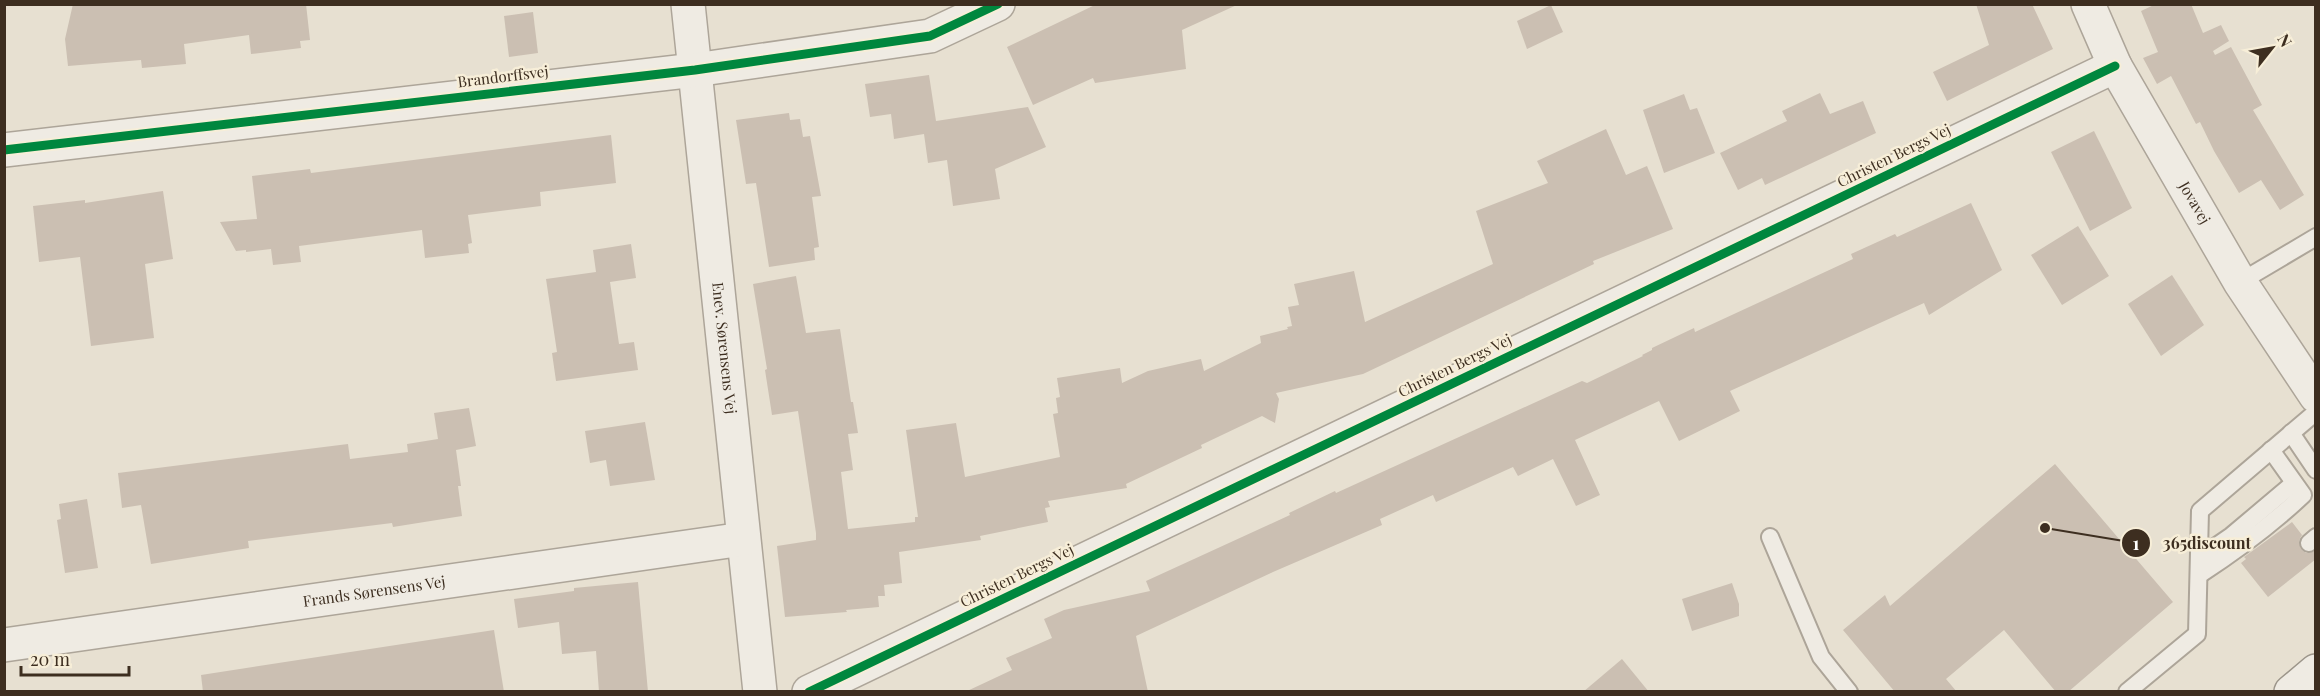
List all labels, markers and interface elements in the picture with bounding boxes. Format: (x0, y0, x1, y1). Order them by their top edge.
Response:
north arrow (2242, 18, 2302, 78)
text: N (2273, 30, 2297, 51)
street label: Brandorffsvej (456, 61, 549, 91)
street label: Christen Bergs Vej (1833, 119, 1954, 191)
street label: Jovavej (2174, 177, 2215, 228)
street label: Enev. Sørensens Vej (708, 281, 742, 415)
street label: Christen Bergs Vej (1394, 329, 1515, 401)
callout: 365discount (2121, 526, 2263, 560)
text: 1 (2133, 531, 2140, 555)
text: 365discount (2163, 532, 2251, 553)
street label: Christen Bergs Vej (956, 539, 1077, 611)
street label: Frands Sørensens Vej (302, 571, 447, 611)
scale bar (21, 639, 129, 677)
text: 20 m (30, 647, 70, 671)

